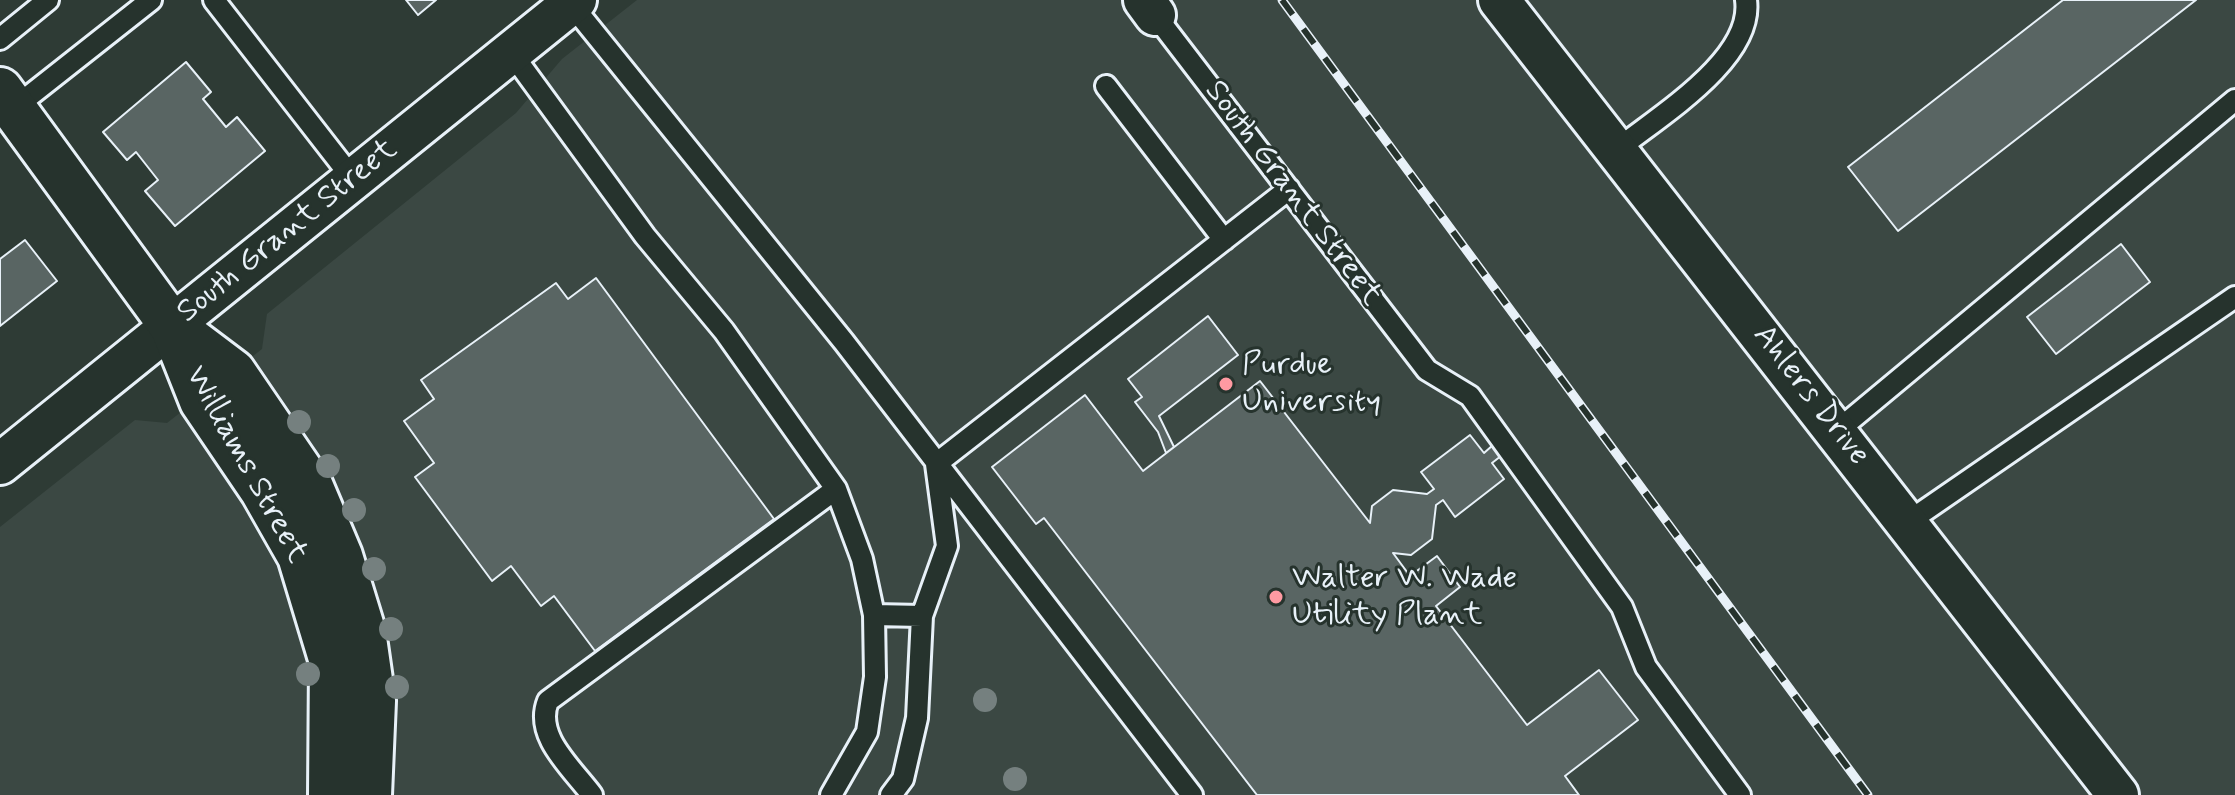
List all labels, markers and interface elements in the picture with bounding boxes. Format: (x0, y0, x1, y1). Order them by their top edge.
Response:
street label: South Grant Street (1195, 74, 1389, 314)
street label: South Grant Street (170, 131, 406, 333)
street label: Ahlers Drive (1743, 318, 1877, 474)
place label: Purdue University (1242, 347, 1381, 422)
street label: Williams Street (175, 360, 315, 570)
marker: Purdue University (1217, 375, 1235, 393)
place label: Walter W. Wade Utility Plant (1292, 560, 1517, 635)
marker: Walter W. Wade Utility Plant (1267, 588, 1285, 606)

